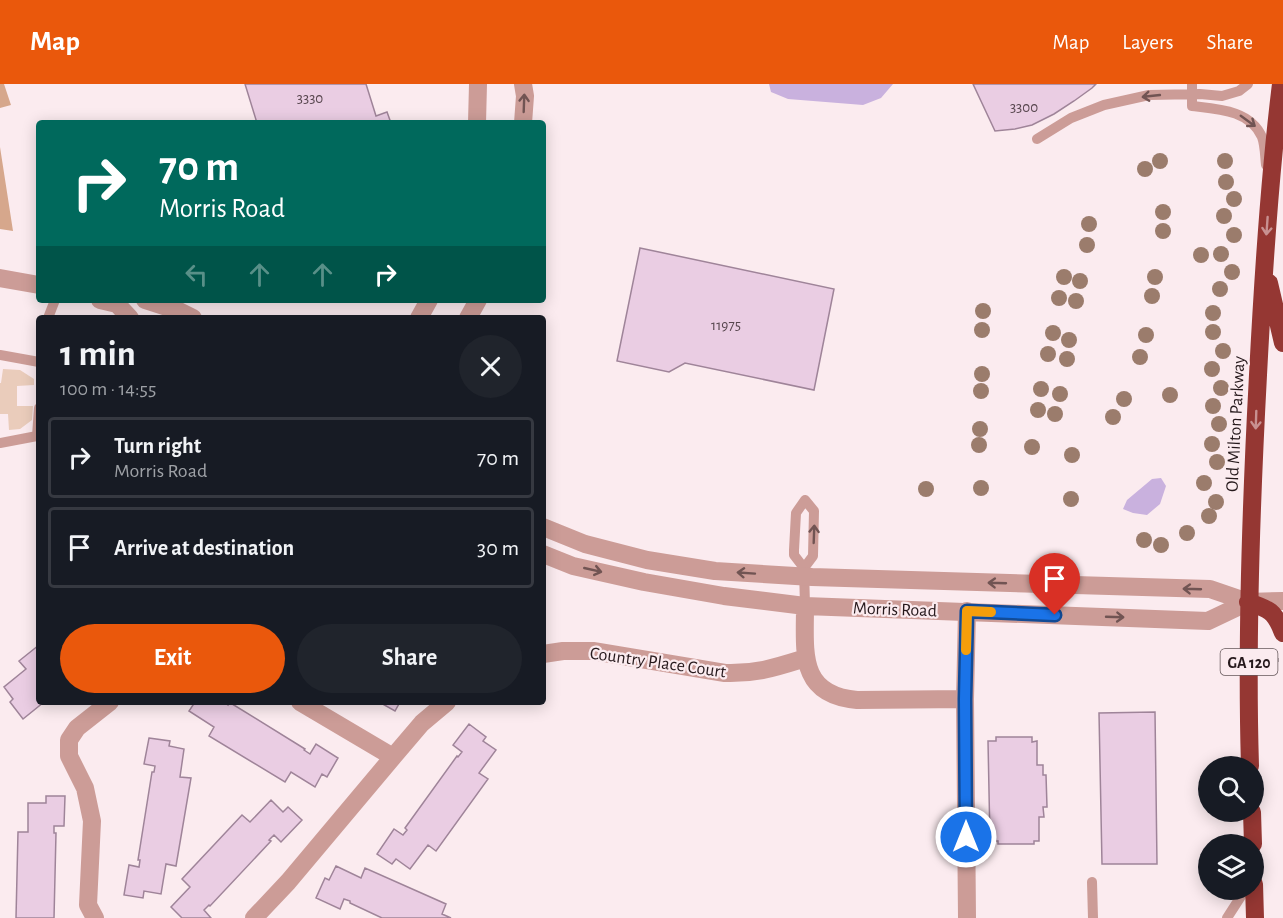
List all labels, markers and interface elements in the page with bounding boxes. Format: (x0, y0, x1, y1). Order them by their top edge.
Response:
text: Map (30, 28, 80, 56)
text: Map (1053, 32, 1089, 53)
text: Layers (1122, 32, 1173, 53)
text: Share (1206, 32, 1253, 53)
house number: 3330 (297, 91, 323, 106)
one-way arrow (1142, 91, 1161, 102)
one-way arrow (518, 94, 530, 114)
house number: 3300 (1010, 100, 1038, 115)
one-way arrow (1240, 114, 1256, 127)
icon: right (60, 144, 138, 222)
text: 70 m (159, 146, 239, 188)
text: Morris Road (159, 195, 285, 222)
one-way arrow (1261, 215, 1272, 235)
icon: left (180, 258, 213, 291)
icon: ahead (243, 258, 276, 291)
icon: ahead (306, 258, 339, 291)
icon: right (369, 258, 402, 291)
house number: 11975 (711, 318, 741, 333)
button: close (459, 335, 522, 398)
text: 1 min (60, 336, 136, 372)
street label: Old Milton Parkway (1223, 355, 1249, 493)
text: 100 m · 14:55 (60, 379, 156, 399)
one-way arrow (1250, 410, 1261, 430)
text: Turn right (114, 435, 201, 457)
icon: right (63, 441, 96, 474)
text: 70 m (477, 447, 519, 469)
text: Morris Road (114, 461, 207, 481)
one-way arrow (808, 525, 820, 545)
icon: arrive (63, 531, 96, 564)
text: Arrive at destination (114, 537, 294, 559)
text: 30 m (477, 537, 519, 559)
pin (1029, 553, 1080, 615)
icon: arrive (1038, 562, 1071, 595)
one-way arrow (583, 565, 602, 577)
one-way arrow (736, 567, 756, 578)
one-way arrow (987, 577, 1007, 588)
one-way arrow (1182, 583, 1202, 594)
street label: Morris Road (853, 600, 937, 620)
one-way arrow (1104, 612, 1124, 623)
button: Exit (60, 624, 285, 693)
button: Share (297, 624, 522, 693)
street label: Country Place Court (589, 645, 727, 681)
road number: GA 120 (1220, 649, 1278, 675)
map controls (1198, 756, 1264, 900)
button: search (1198, 756, 1264, 822)
position arrow (934, 805, 998, 869)
button: layers (1198, 834, 1264, 900)

